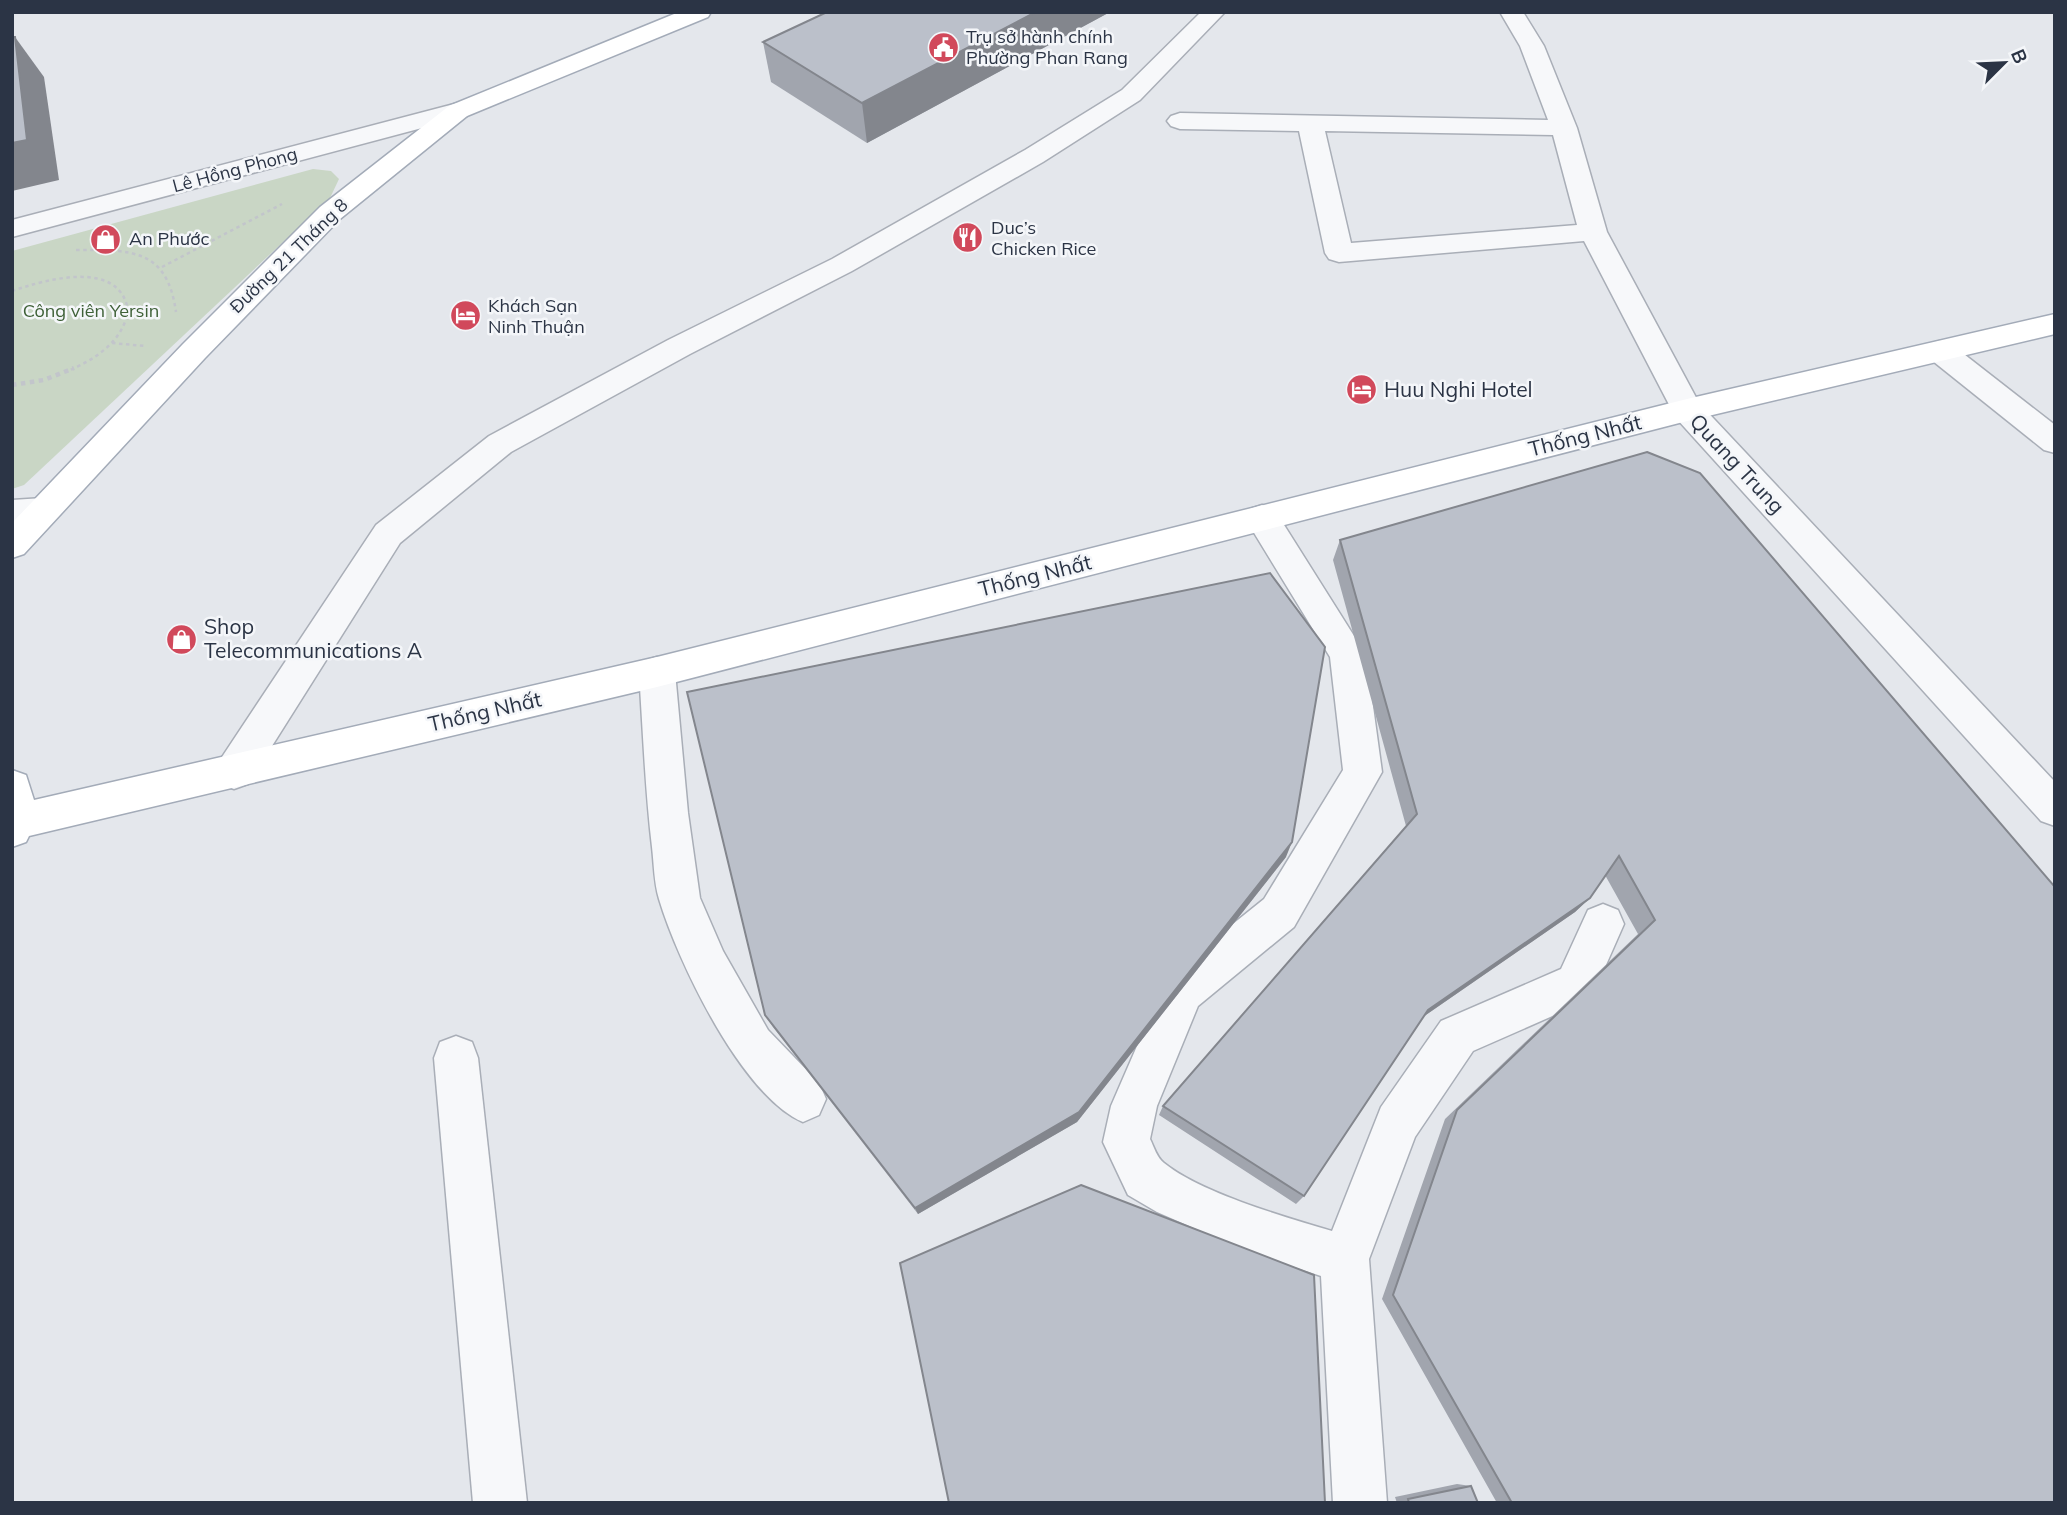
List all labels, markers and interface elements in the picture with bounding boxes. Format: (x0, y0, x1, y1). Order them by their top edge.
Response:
place label: Trụ sở hành chính Phường Phan Rang (966, 25, 1128, 69)
north arrow (1969, 28, 2039, 98)
public building icon: Trụ sở hành chính Phường Phan Rang (926, 30, 960, 64)
text: B (2006, 45, 2033, 67)
street label: Lê Hồng Phong (170, 142, 300, 197)
street label: Đường 21 Tháng 8 (225, 193, 353, 318)
place label: Duc’s Chicken Rice (991, 216, 1096, 260)
restaurant icon: Duc’s Chicken Rice (951, 221, 985, 255)
shop icon: An Phước (89, 222, 123, 256)
place label: An Phước (129, 227, 209, 250)
place label: Khách Sạn Ninh Thuận (488, 294, 585, 338)
park label: Công viên Yersin (23, 299, 159, 322)
hotel icon: Khách Sạn Ninh Thuận (448, 299, 482, 333)
hotel icon: Huu Nghi Hotel (1344, 373, 1378, 407)
place label: Huu Nghi Hotel (1384, 376, 1533, 402)
street label: Thống Nhất (1526, 408, 1644, 462)
street label: Quang Trung (1685, 408, 1791, 519)
street label: Thống Nhất (976, 548, 1094, 602)
place label: Shop Telecommunications A (204, 613, 423, 663)
shop icon: Shop Telecommunications A (164, 622, 198, 656)
street label: Thống Nhất (426, 685, 544, 737)

